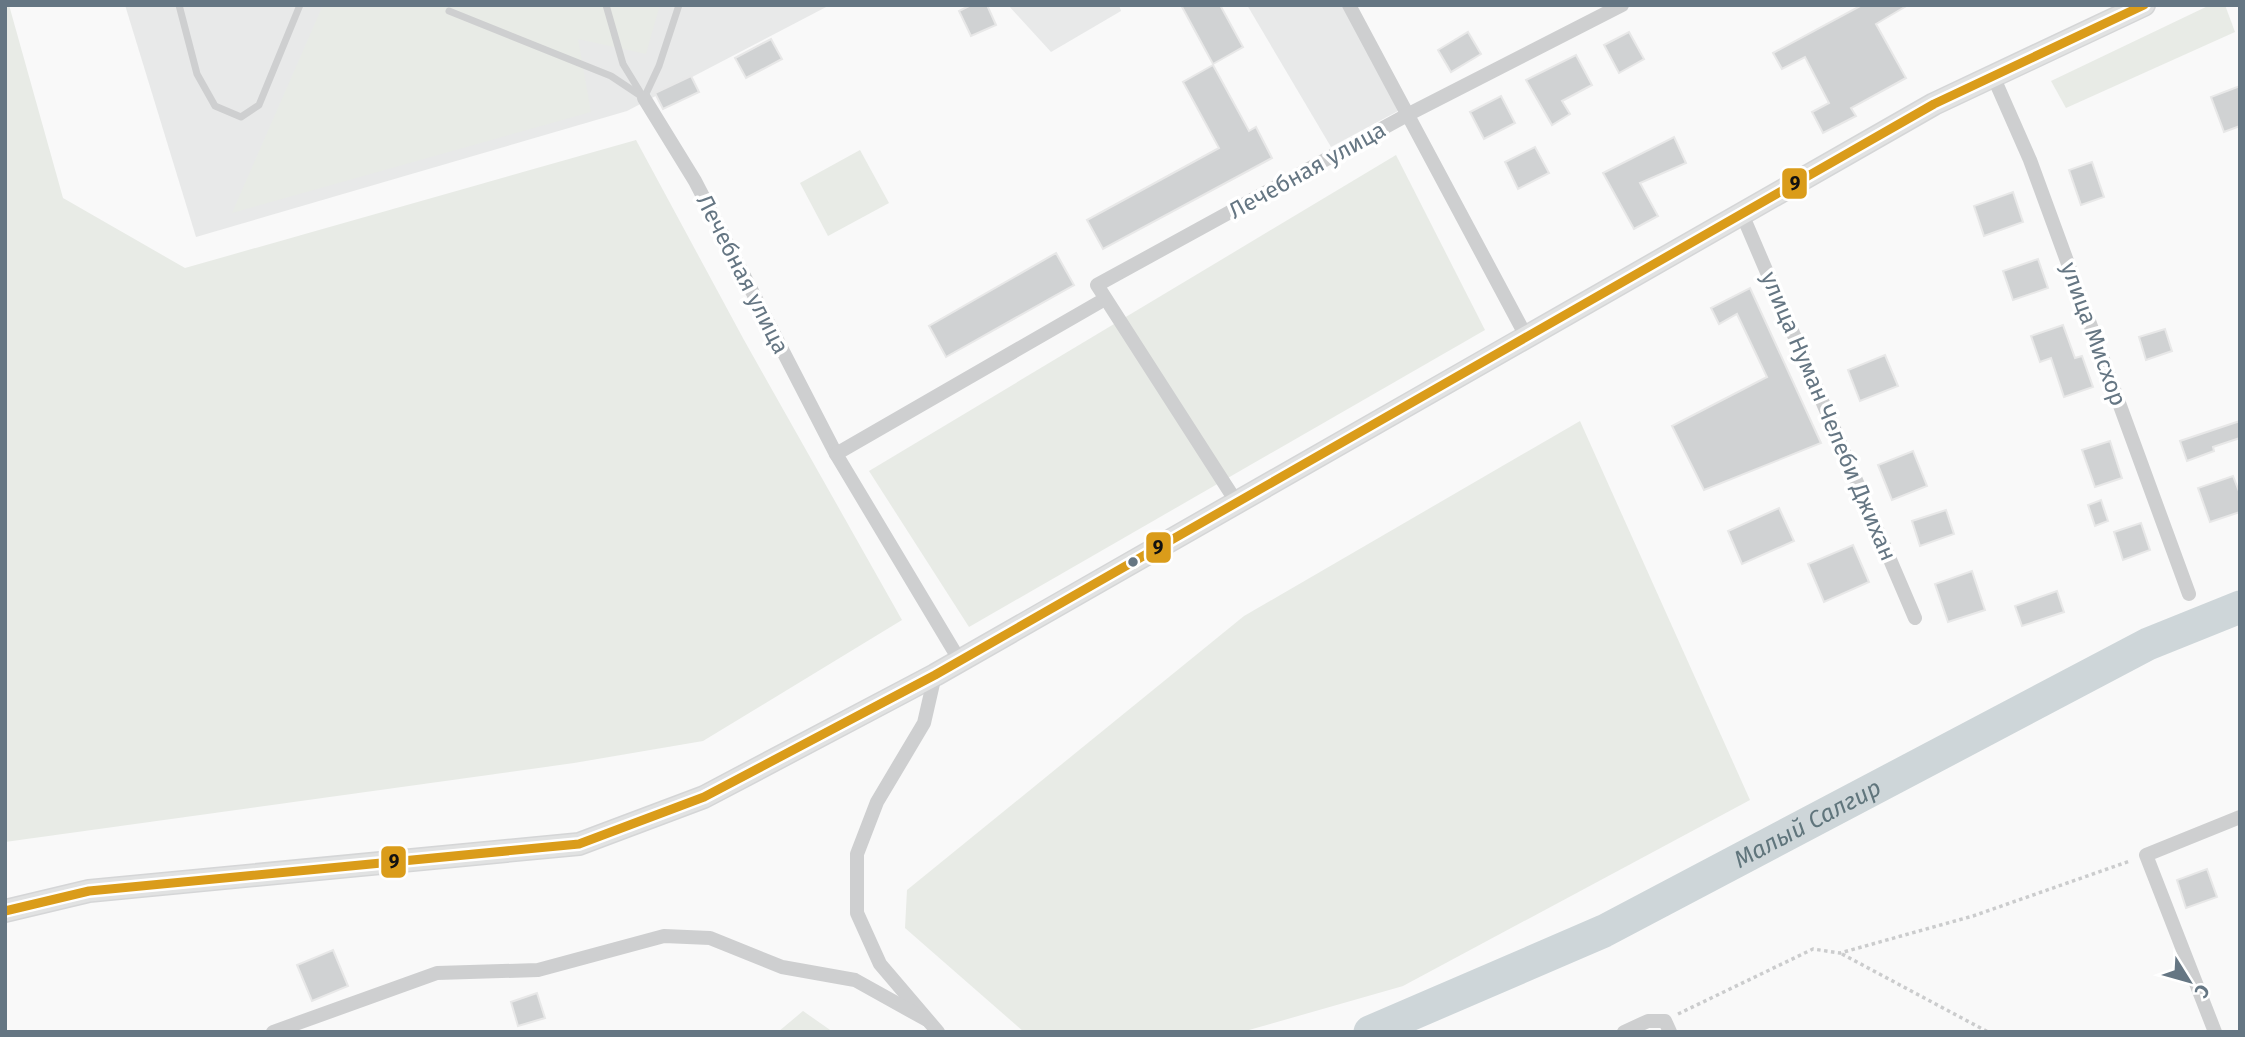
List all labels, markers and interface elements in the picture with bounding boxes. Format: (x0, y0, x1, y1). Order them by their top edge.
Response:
street label: Лечебная улица (1224, 115, 1390, 225)
line badge: 9 (1781, 167, 1808, 200)
text: 9 (1790, 172, 1801, 195)
street label: Лечебная улица (691, 190, 795, 358)
street label: улица Мисхор (2055, 258, 2133, 410)
street label: улица Нуман Челеби Джихан (1755, 267, 1903, 565)
line badge: 9 (1145, 531, 1172, 564)
text: 9 (1153, 536, 1164, 559)
unlabelled marker (1126, 555, 1140, 569)
water label: Малый Салгир (1729, 773, 1886, 874)
line badge: 9 (380, 845, 407, 879)
text: 9 (389, 850, 400, 873)
north arrow (2154, 946, 2224, 1016)
text: С (2190, 980, 2215, 1002)

